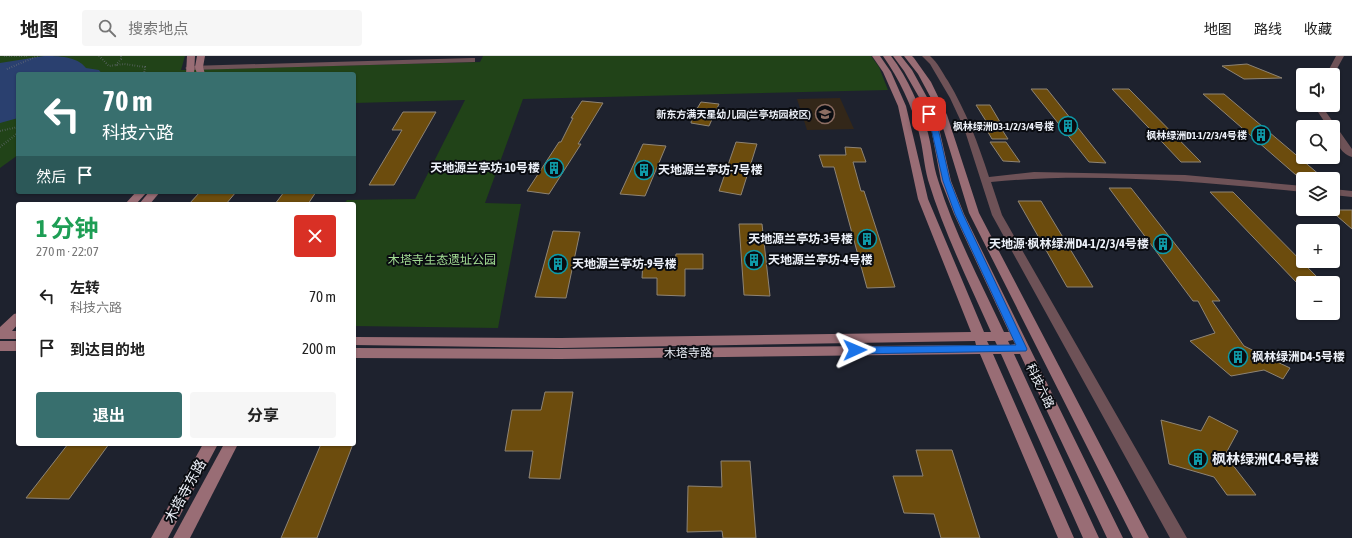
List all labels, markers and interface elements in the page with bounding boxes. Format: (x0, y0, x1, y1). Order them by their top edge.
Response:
search box (82, 10, 362, 46)
icon: search (96, 17, 118, 39)
text: 地图 (20, 18, 58, 40)
text: 搜索地点 (128, 20, 188, 37)
text: 地图 (1204, 21, 1232, 37)
text: 路线 (1254, 21, 1282, 37)
text: 收藏 (1304, 21, 1332, 37)
map controls (1296, 68, 1340, 320)
button: sound (1296, 68, 1340, 112)
text: 70 m (102, 85, 152, 117)
icon: left (36, 88, 88, 140)
pin (912, 97, 946, 131)
school or university icon: 新东方满天星幼儿园(兰亭坊园校区) (814, 103, 836, 125)
icon: arrive (918, 103, 940, 125)
place label: 新东方满天星幼儿园(兰亭坊园校区) (656, 108, 811, 120)
building icon: 枫林绿洲D3-1/2/3/4号楼 (1057, 115, 1079, 137)
button: search (1296, 120, 1340, 164)
place label: 枫林绿洲D3-1/2/3/4号楼 (953, 121, 1054, 132)
text: 科技六路 (102, 122, 174, 143)
building icon: 枫林绿洲D1-1/2/3/4号楼 (1250, 124, 1272, 146)
place label: 枫林绿洲D1-1/2/3/4号楼 (1146, 130, 1247, 141)
building icon: 天地源兰亭坊-10号楼 (543, 157, 565, 179)
building icon: 天地源兰亭坊-7号楼 (633, 159, 655, 181)
place label: 天地源兰亭坊-10号楼 (430, 161, 540, 175)
place label: 天地源兰亭坊-7号楼 (658, 163, 763, 177)
icon: arrive (74, 164, 96, 186)
text: 然后 (36, 168, 66, 185)
button: layers (1296, 172, 1340, 216)
text: 1 分钟 (36, 215, 99, 242)
button: close (294, 215, 336, 257)
button: + (1296, 224, 1340, 268)
building icon: 天地源兰亭坊-3号楼 (856, 228, 878, 250)
place label: 天地源兰亭坊-3号楼 (748, 232, 853, 246)
building icon: 天地源·枫林绿洲D4-1/2/3/4号楼 (1152, 233, 1174, 255)
place label: 天地源·枫林绿洲D4-1/2/3/4号楼 (989, 237, 1149, 251)
text: 270 m · 22:07 (36, 244, 99, 259)
building icon: 天地源兰亭坊-4号楼 (743, 249, 765, 271)
park label: 木塔寺生态遗址公园 (388, 253, 496, 267)
building icon: 天地源兰亭坊-9号楼 (547, 253, 569, 275)
place label: 天地源兰亭坊-4号楼 (768, 253, 873, 267)
place label: 天地源兰亭坊-9号楼 (572, 257, 677, 271)
button: − (1296, 276, 1340, 320)
text: 左转 (70, 279, 100, 296)
icon: left (36, 285, 58, 307)
text: 70 m (309, 288, 336, 305)
text: 科技六路 (70, 300, 122, 315)
position arrow (834, 329, 876, 371)
icon: arrive (36, 337, 58, 359)
text: 200 m (302, 340, 336, 357)
text: 到达目的地 (70, 341, 145, 358)
street label: 木塔寺路 (664, 346, 712, 360)
building icon: 枫林绿洲D4-5号楼 (1227, 346, 1249, 368)
place label: 枫林绿洲D4-5号楼 (1252, 350, 1345, 364)
street label: 科技六路 (1023, 361, 1057, 411)
button: 退出 (36, 392, 182, 438)
button: 分享 (190, 392, 336, 438)
building icon: 枫林绿洲C4-8号楼 (1187, 448, 1209, 470)
place label: 枫林绿洲C4-8号楼 (1212, 451, 1319, 467)
street label: 木塔寺东路 (161, 457, 209, 525)

